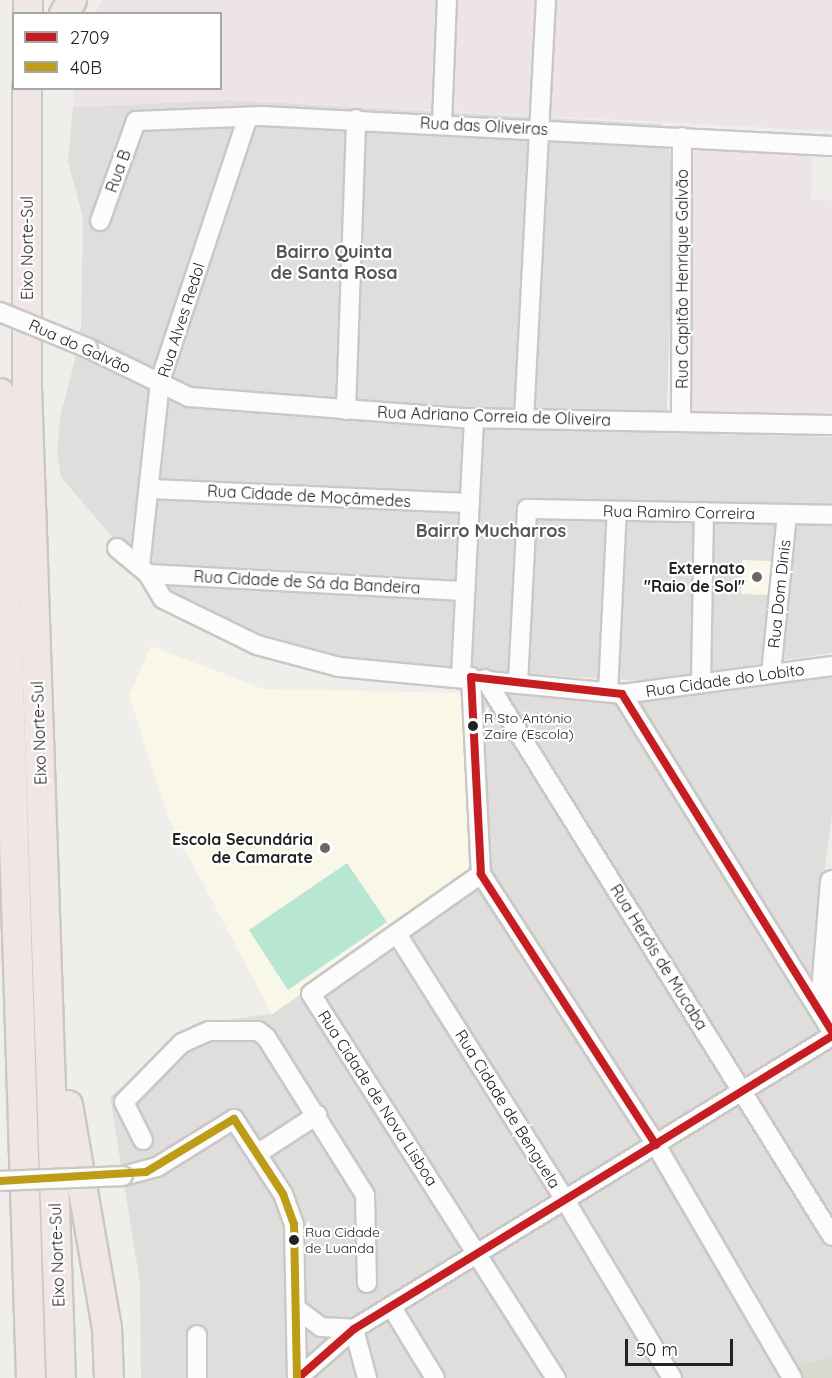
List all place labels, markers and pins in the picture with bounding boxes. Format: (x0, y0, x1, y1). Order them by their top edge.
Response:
place label: Externato "Raio de Sol" (644, 558, 745, 596)
marker: Externato "Raio de Sol" (750, 570, 764, 584)
place label: R Sto António Zaire (Escola) (484, 710, 574, 742)
marker: R Sto António Zaire (Escola) (467, 720, 479, 732)
place label: Escola Secundária de Camarate (172, 829, 313, 867)
marker: Escola Secundária de Camarate (318, 841, 332, 855)
place label: Rua Cidade de Luanda (305, 1224, 380, 1256)
marker: Rua Cidade de Luanda (288, 1234, 300, 1246)

